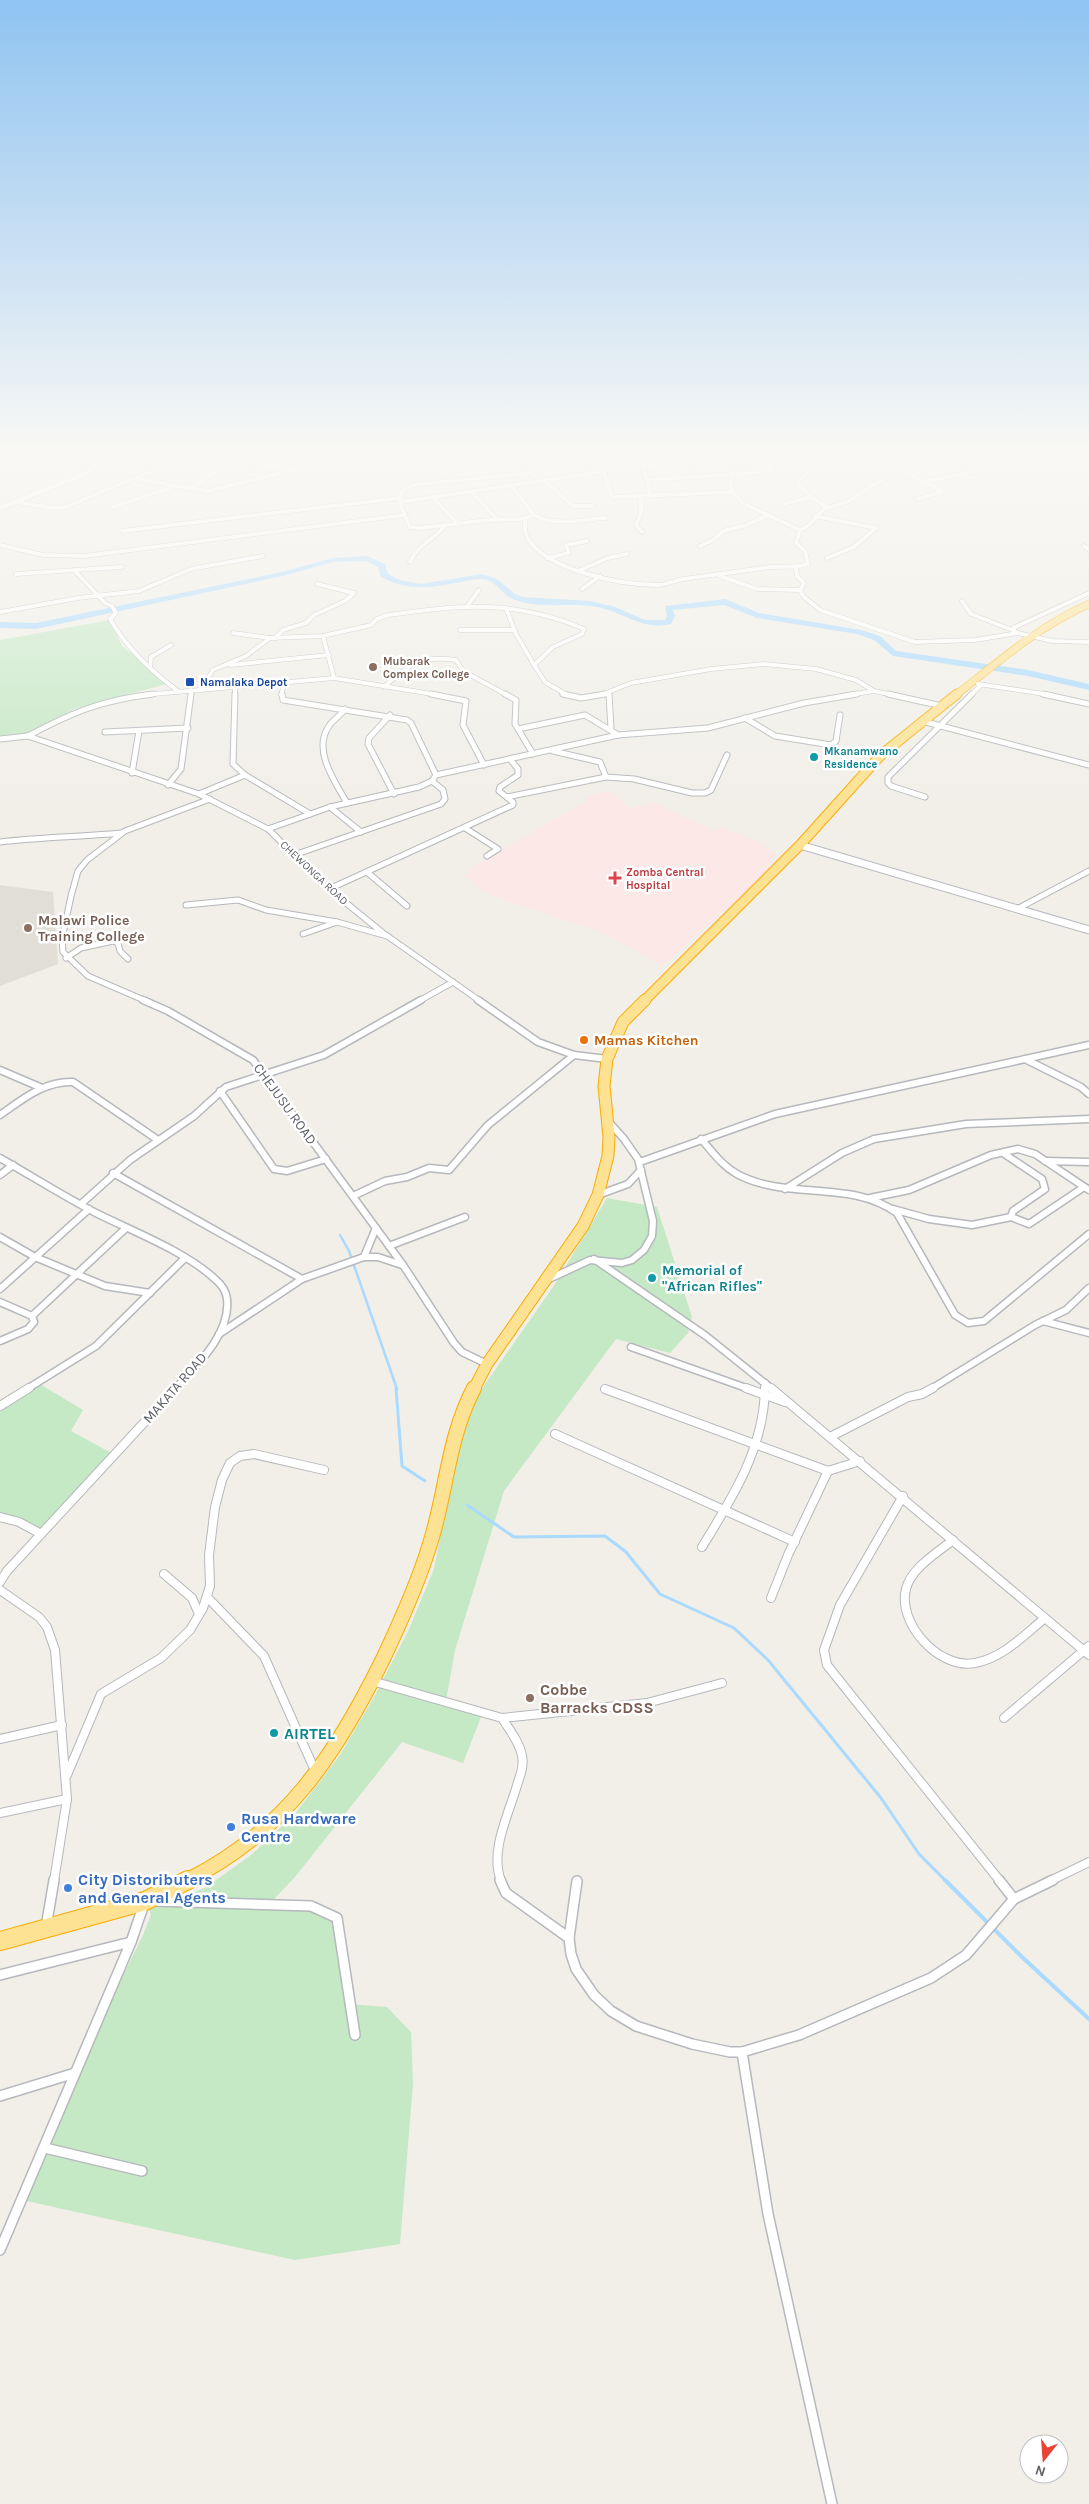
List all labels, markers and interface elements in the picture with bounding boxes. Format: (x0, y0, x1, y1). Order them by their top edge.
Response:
place label: Mubarak Complex College (383, 655, 470, 681)
marker: Mubarak Complex College (367, 661, 379, 673)
marker: Namalaka Depot (184, 676, 196, 688)
place label: Namalaka Depot (200, 676, 288, 689)
place label: Mkanamwano Residence (824, 745, 898, 771)
marker: Mkanamwano Residence (808, 751, 820, 763)
street label: CHEWONGA ROAD (277, 838, 351, 908)
place label: Zomba Central Hospital (626, 866, 704, 892)
marker: Zomba Central Hospital (608, 871, 622, 885)
place label: Malawi Police Training College (38, 912, 145, 945)
marker: Malawi Police Training College (22, 922, 34, 934)
place label: Mamas Kitchen (594, 1032, 698, 1049)
marker: Mamas Kitchen (578, 1034, 590, 1046)
street label: CHEJUSU ROAD (250, 1060, 320, 1148)
place label: Memorial of "African Rifles" (662, 1262, 762, 1295)
marker: Memorial of "African Rifles" (646, 1272, 658, 1284)
street label: MAKATA ROAD (140, 1349, 210, 1427)
place label: Cobbe Barracks CDSS (540, 1680, 654, 1717)
marker: Cobbe Barracks CDSS (524, 1692, 536, 1704)
place label: AIRTEL (284, 1724, 335, 1743)
marker: AIRTEL (268, 1727, 280, 1739)
place label: Rusa Hardware Centre (241, 1809, 356, 1846)
marker: Rusa Hardware Centre (225, 1821, 237, 1833)
place label: City Distoributers and General Agents (78, 1870, 226, 1907)
marker: City Distoributers and General Agents (62, 1882, 74, 1894)
north arrow (1019, 2434, 1069, 2484)
text: N (1033, 2461, 1048, 2481)

